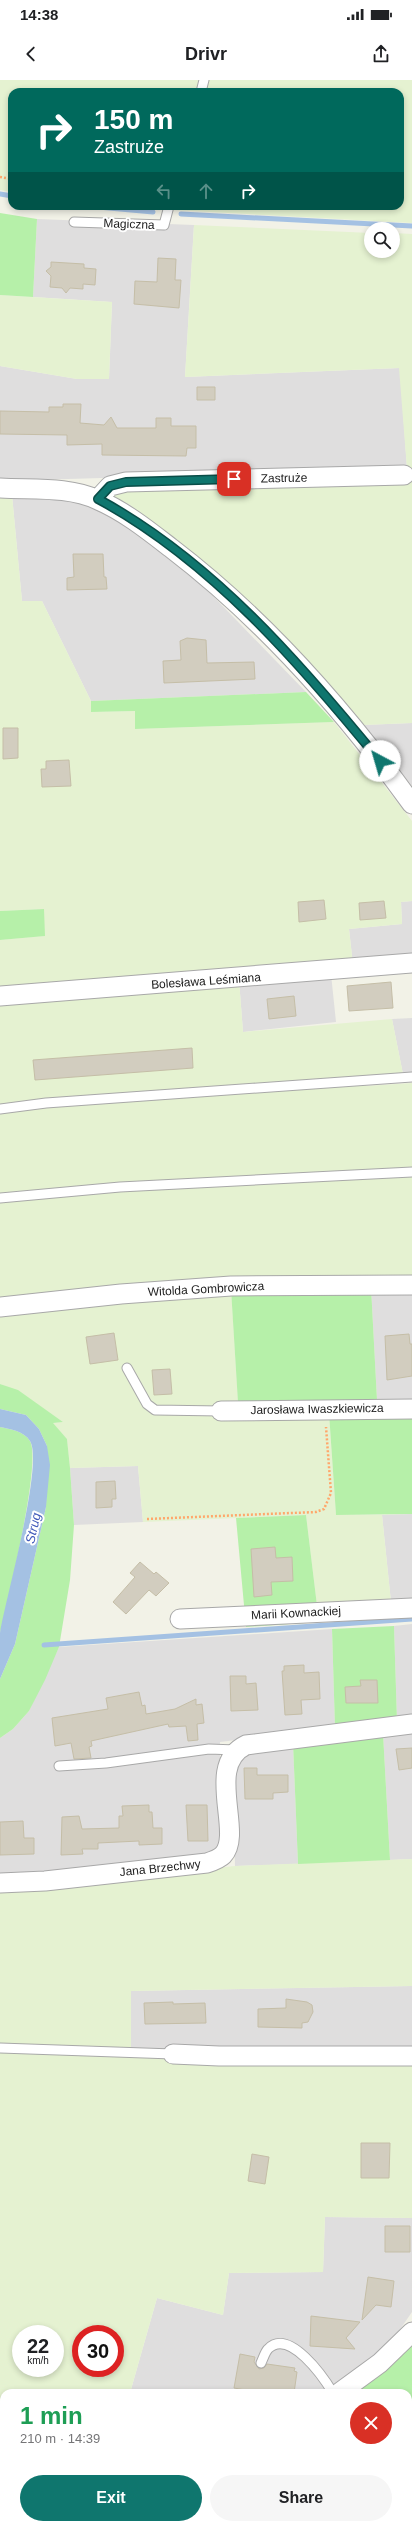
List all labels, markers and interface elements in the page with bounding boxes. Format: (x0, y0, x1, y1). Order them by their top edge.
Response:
text: 14:38 (20, 6, 58, 23)
icon: back (20, 43, 42, 65)
icon: share (370, 43, 392, 65)
text: Drivr (185, 44, 227, 64)
icon: right (28, 104, 80, 156)
text: 150 m (94, 104, 173, 135)
text: Zastruże (94, 137, 164, 157)
icon: left (153, 180, 175, 202)
icon: ahead (195, 180, 217, 202)
icon: right (237, 180, 259, 202)
street label: Magiczna (103, 216, 155, 232)
map controls (364, 222, 400, 258)
button: search (364, 222, 400, 258)
pin (217, 462, 251, 496)
icon: arrive (223, 468, 245, 490)
street label: Zastruże (261, 471, 308, 485)
position arrow (359, 740, 401, 782)
street label: Bolesława Leśmiana (151, 970, 262, 992)
street label: Witolda Gombrowicza (147, 1279, 265, 1299)
street label: Jarosława Iwaszkiewicza (250, 1401, 384, 1417)
water label: Strug (22, 1510, 44, 1545)
street label: Marii Kownackiej (251, 1604, 341, 1622)
street label: Jana Brzechwy (119, 1857, 201, 1879)
speed limit sign: 30 (72, 2325, 124, 2377)
text: 22 (27, 2335, 49, 2357)
text: km/h (27, 2355, 49, 2366)
text: 1 min (20, 2402, 83, 2429)
button: close (350, 2402, 392, 2444)
text: 210 m · 14:39 (20, 2431, 100, 2446)
button: Exit (20, 2475, 202, 2521)
button: Share (210, 2475, 392, 2521)

